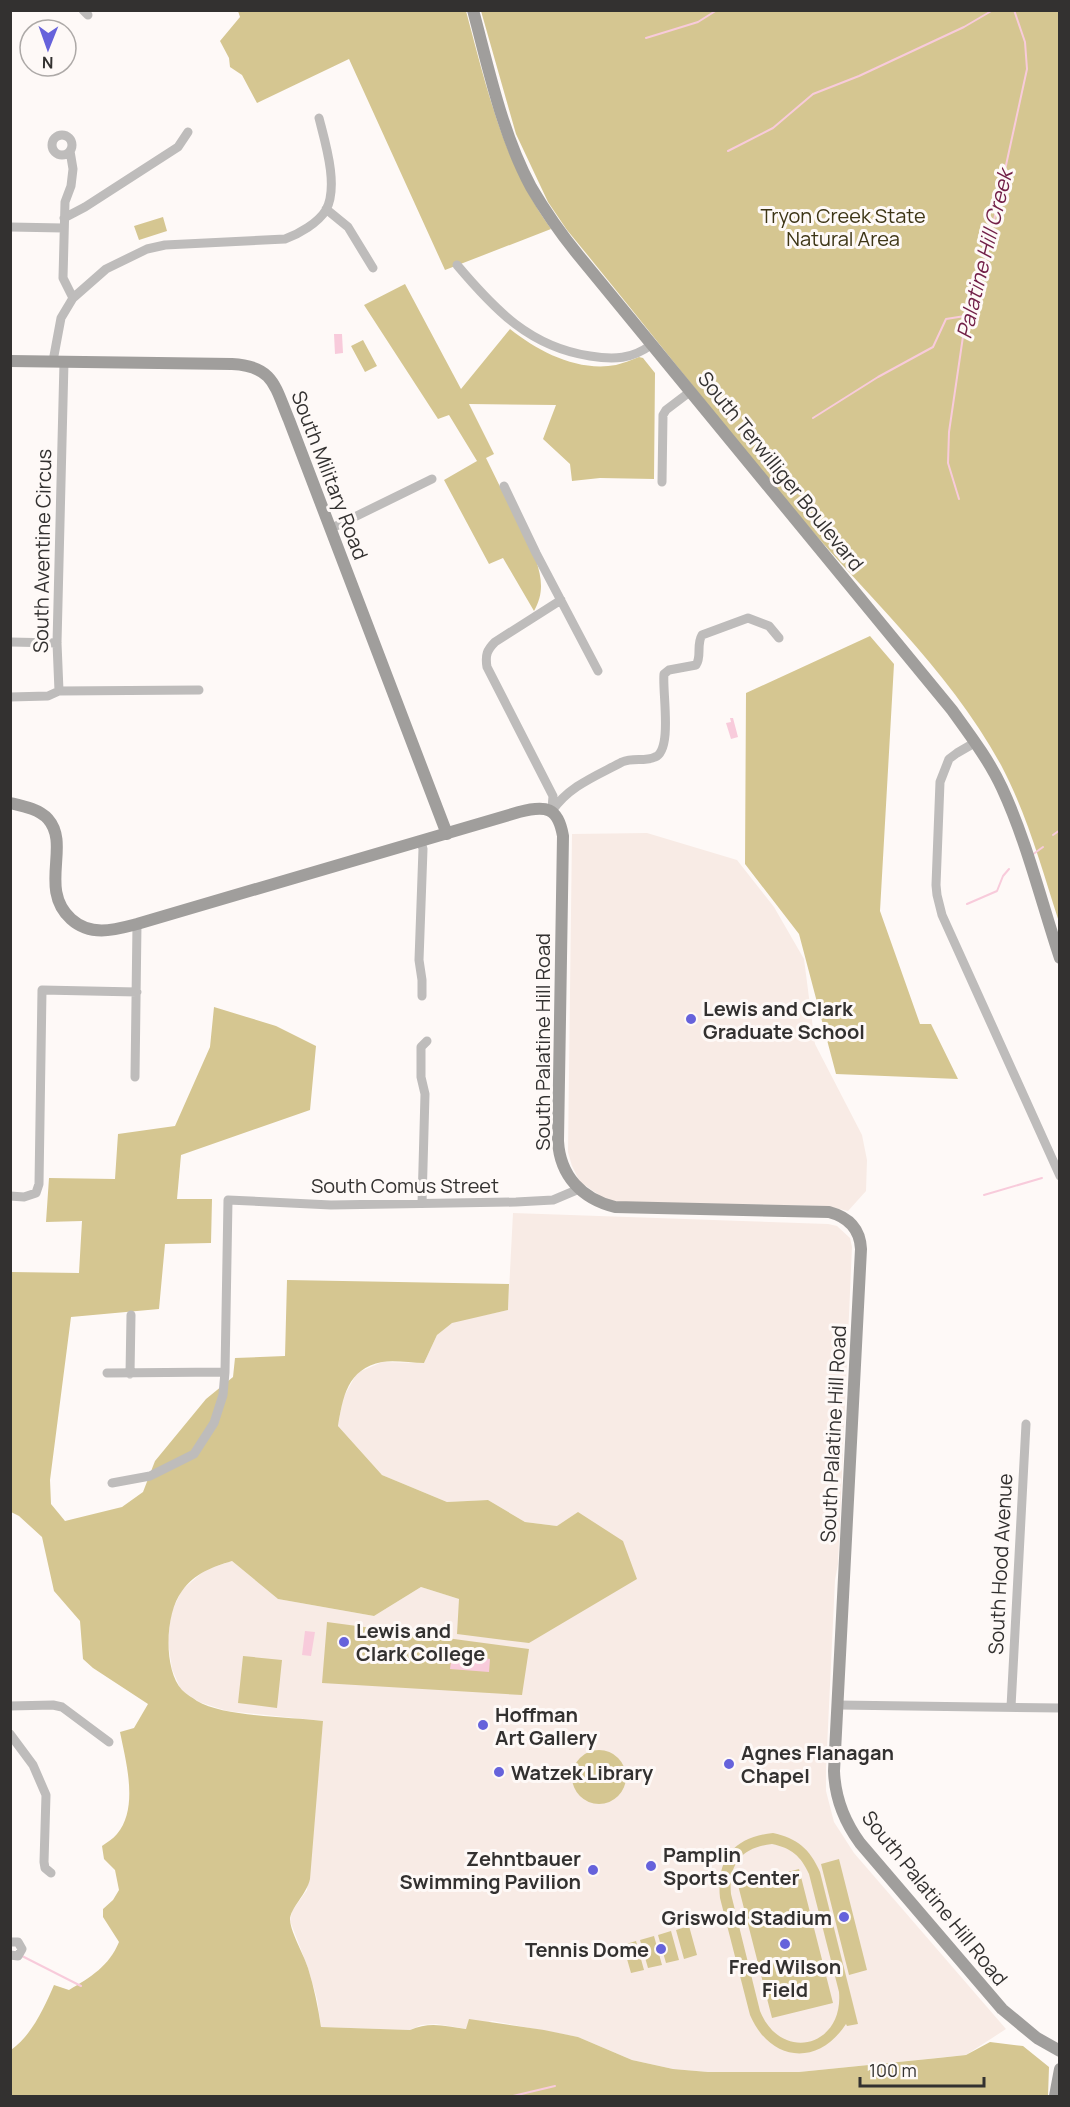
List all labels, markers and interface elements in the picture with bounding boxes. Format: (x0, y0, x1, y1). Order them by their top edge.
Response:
north arrow (18, 18, 78, 78)
text: N (42, 52, 54, 74)
water label: Palatine Hill Creek (949, 164, 1019, 341)
park label: Tryon Creek State Natural Area (760, 202, 926, 252)
street label: South Terwilliger Boulevard (692, 366, 870, 576)
street label: South Military Road (285, 387, 375, 563)
street label: South Aventine Circus (27, 449, 57, 653)
street label: South Palatine Hill Road (529, 933, 556, 1151)
place label: Lewis and Clark Graduate School (703, 995, 865, 1045)
marker: Lewis and Clark Graduate School (684, 1012, 698, 1026)
street label: South Comus Street (311, 1172, 499, 1199)
street label: South Palatine Hill Road (814, 1325, 852, 1543)
street label: South Hood Avenue (982, 1473, 1018, 1655)
place label: Lewis and Clark College (356, 1617, 485, 1667)
marker: Lewis and Clark College (337, 1635, 351, 1649)
place label: Hoffman Art Gallery (495, 1701, 598, 1751)
marker: Hoffman Art Gallery (476, 1718, 490, 1732)
place label: Agnes Flanagan Chapel (741, 1739, 894, 1789)
marker: Agnes Flanagan Chapel (722, 1757, 736, 1771)
place label: Watzek Library (511, 1759, 654, 1786)
marker: Watzek Library (492, 1765, 506, 1779)
street label: South Palatine Hill Road (856, 1805, 1014, 1991)
place label: Pamplin Sports Center (663, 1841, 799, 1891)
place label: Zehntbauer Swimming Pavilion (399, 1845, 581, 1895)
marker: Pamplin Sports Center (644, 1859, 658, 1873)
marker: Zehntbauer Swimming Pavilion (586, 1863, 600, 1877)
place label: Griswold Stadium (662, 1904, 832, 1931)
marker: Griswold Stadium (837, 1910, 851, 1924)
place label: Tennis Dome (525, 1936, 649, 1963)
marker: Fred Wilson Field (778, 1937, 792, 1951)
marker: Tennis Dome (654, 1942, 668, 1956)
place label: Fred Wilson Field (729, 1953, 841, 2003)
scale bar (860, 2050, 984, 2088)
text: 100 m (869, 2058, 917, 2082)

